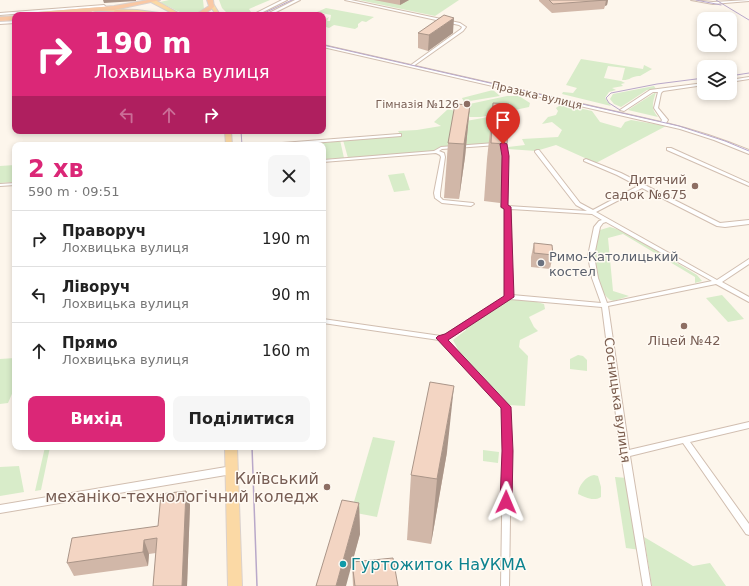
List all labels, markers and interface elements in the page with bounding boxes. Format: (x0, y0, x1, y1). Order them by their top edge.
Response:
map controls (697, 12, 737, 100)
button: search (697, 12, 737, 52)
text: 190 m (94, 27, 191, 60)
icon: right (28, 28, 80, 80)
button: layers (697, 60, 737, 100)
text: Лохвицька вулиця (94, 61, 270, 82)
street label: Празька вулиця (490, 79, 583, 112)
place label: Гімназія №126 (376, 98, 459, 111)
marker: Гімназія №126 (462, 99, 472, 109)
pin (486, 103, 520, 144)
icon: left (116, 104, 138, 126)
icon: ahead (158, 104, 180, 126)
icon: right (200, 104, 222, 126)
icon: arrive (492, 109, 514, 131)
text: 2 хв (28, 155, 84, 183)
button: close (268, 155, 310, 197)
place label: Дитячий садок №675 (605, 172, 687, 202)
marker: Дитячий садок №675 (690, 181, 700, 191)
text: 590 m · 09:51 (28, 184, 119, 199)
text: Праворуч (62, 222, 146, 240)
icon: right (28, 228, 50, 250)
text: 190 m (262, 230, 310, 248)
text: Лохвицька вулиця (62, 240, 189, 255)
place label: Римо-Католицький костел (549, 249, 678, 279)
marker: Римо-Католицький костел (536, 258, 546, 268)
text: Ліворуч (62, 278, 130, 296)
icon: left (28, 284, 50, 306)
text: 90 m (272, 286, 310, 304)
text: Лохвицька вулиця (62, 296, 189, 311)
marker: Ліцей №42 (679, 321, 689, 331)
place label: Ліцей №42 (648, 333, 720, 348)
text: Прямо (62, 334, 118, 352)
street label: Сосницька вулиця (601, 336, 634, 464)
icon: ahead (28, 340, 50, 362)
text: 160 m (262, 342, 310, 360)
text: Лохвицька вулиця (62, 352, 189, 367)
button: Вихід (28, 396, 165, 442)
button: Поділитися (173, 396, 310, 442)
place label: Київський механіко-технологічний коледж (45, 469, 319, 506)
position arrow (485, 481, 527, 523)
marker: Київський механіко-технологічний коледж (322, 482, 332, 492)
place label: Гуртожиток НаУКМА (351, 555, 526, 574)
marker: Гуртожиток НаУКМА (338, 559, 348, 569)

